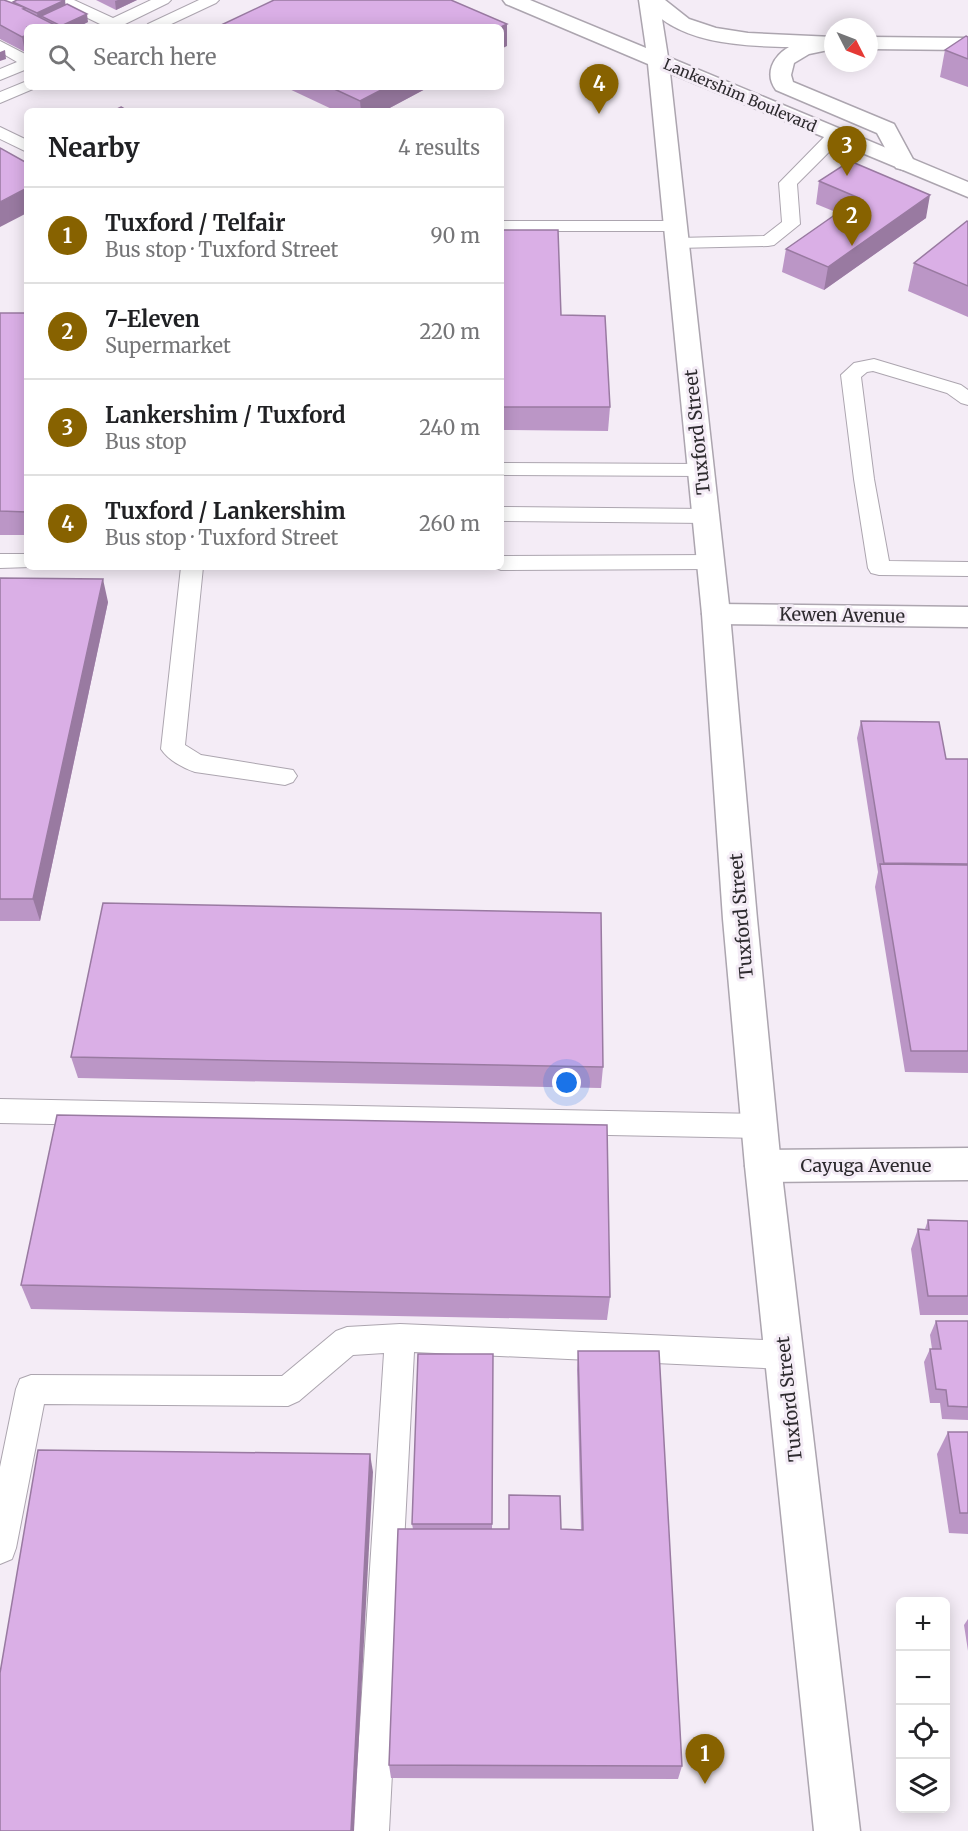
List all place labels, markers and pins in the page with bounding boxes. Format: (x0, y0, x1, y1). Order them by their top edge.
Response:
pin: 4 (580, 64, 618, 114)
pin: 3 (828, 126, 866, 176)
pin: 2 (832, 196, 872, 246)
pin: 1 (686, 1734, 724, 1784)

